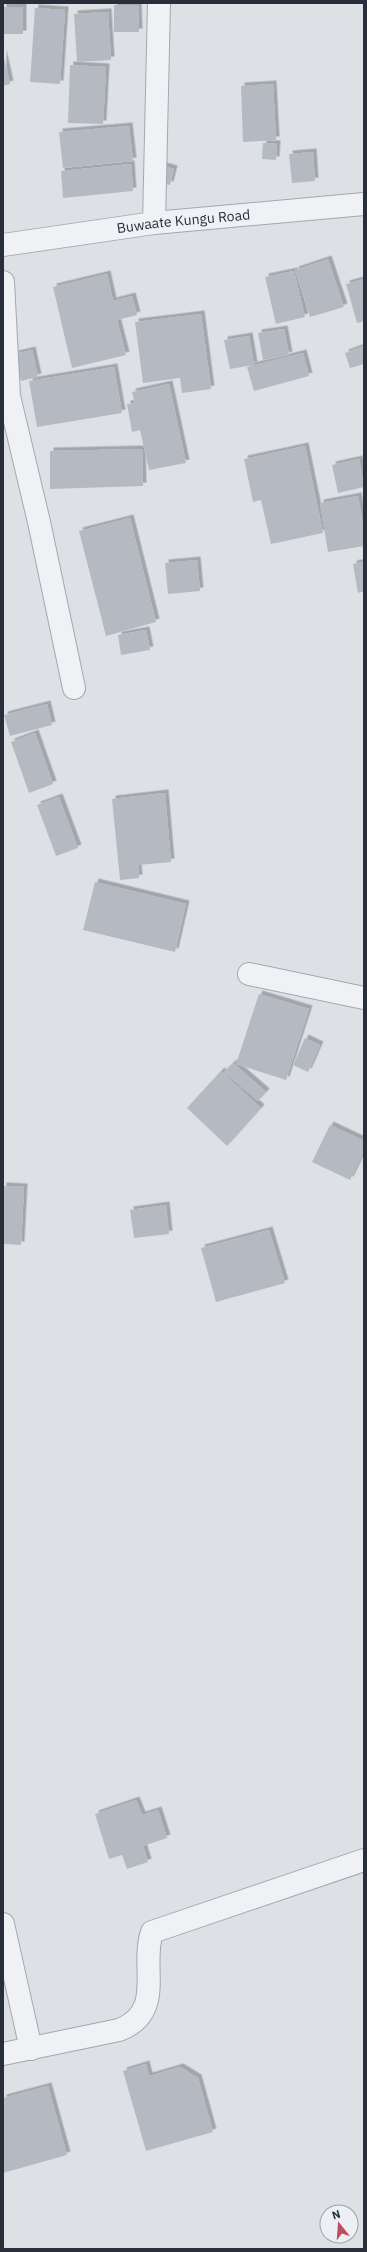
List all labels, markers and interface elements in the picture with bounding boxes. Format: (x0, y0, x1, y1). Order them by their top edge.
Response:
street label: Buwaate Kungu Road (115, 205, 251, 237)
north arrow (319, 2204, 359, 2244)
text: N (330, 2207, 342, 2222)

